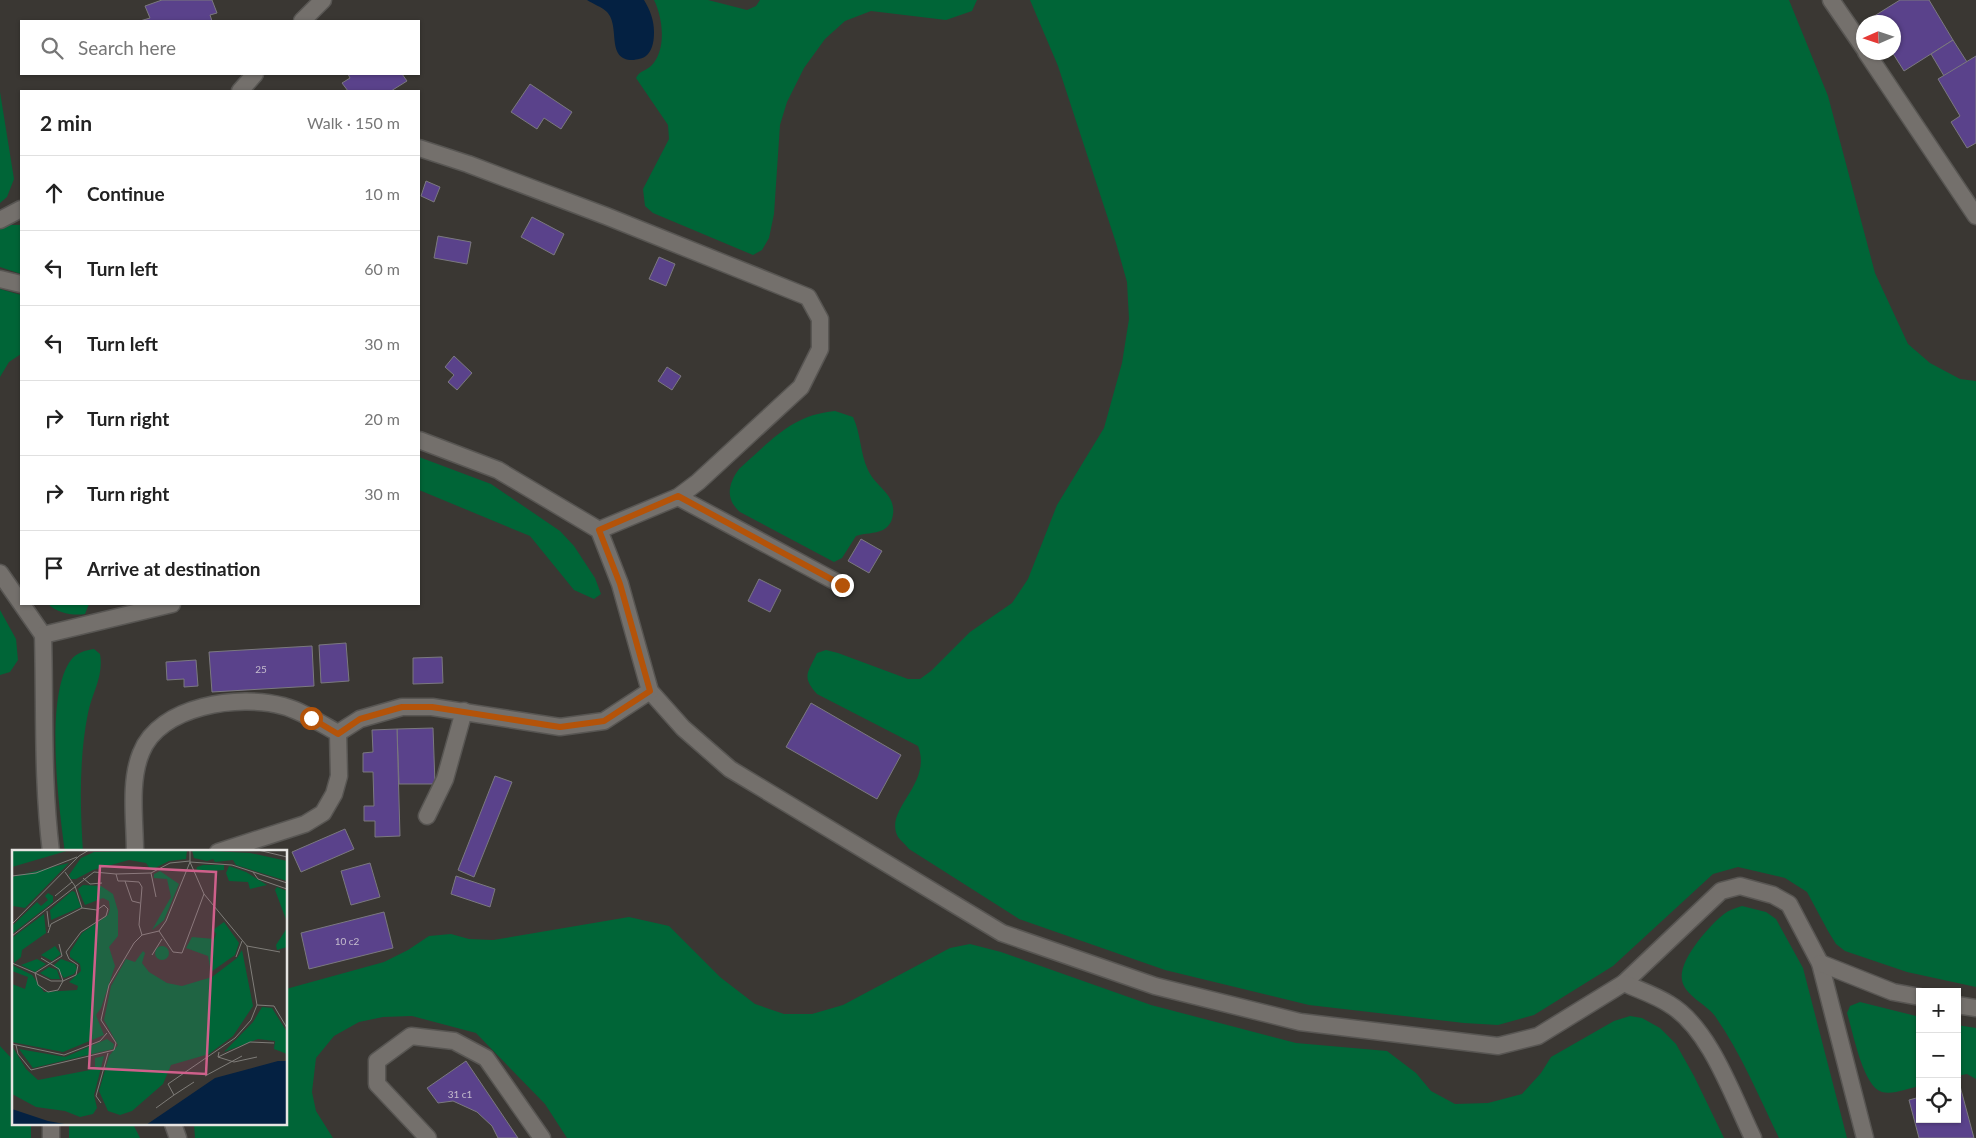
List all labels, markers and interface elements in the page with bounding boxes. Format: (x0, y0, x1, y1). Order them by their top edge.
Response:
north arrow (1856, 15, 1901, 60)
search box (20, 20, 420, 75)
icon: search (38, 34, 66, 62)
text: Search here (78, 36, 176, 59)
text: 2 min (40, 110, 92, 135)
text: Walk · 150 m (307, 113, 400, 132)
icon: ahead (40, 179, 68, 207)
text: Continue (87, 182, 165, 205)
text: 10 m (364, 184, 400, 203)
icon: left (40, 254, 68, 282)
text: Turn left (87, 257, 158, 280)
text: 60 m (364, 259, 400, 278)
icon: left (40, 329, 68, 357)
text: Turn left (87, 332, 158, 355)
text: 30 m (364, 334, 400, 353)
icon: right (40, 404, 68, 432)
text: Turn right (87, 407, 169, 430)
text: 20 m (364, 409, 400, 428)
icon: right (40, 479, 68, 507)
text: Turn right (87, 482, 169, 505)
text: 30 m (364, 484, 400, 503)
icon: arrive (40, 554, 68, 582)
text: Arrive at destination (87, 557, 260, 580)
route end (831, 574, 854, 597)
house number: 25 (255, 663, 267, 675)
route start (300, 707, 323, 730)
inset map (12, 850, 288, 1126)
house number: 10 с2 (335, 935, 360, 947)
map controls (1916, 988, 1961, 1123)
button: + (1916, 988, 1961, 1033)
button: − (1916, 1033, 1961, 1078)
button: locate (1916, 1078, 1961, 1123)
house number: 31 с1 (448, 1088, 473, 1100)

